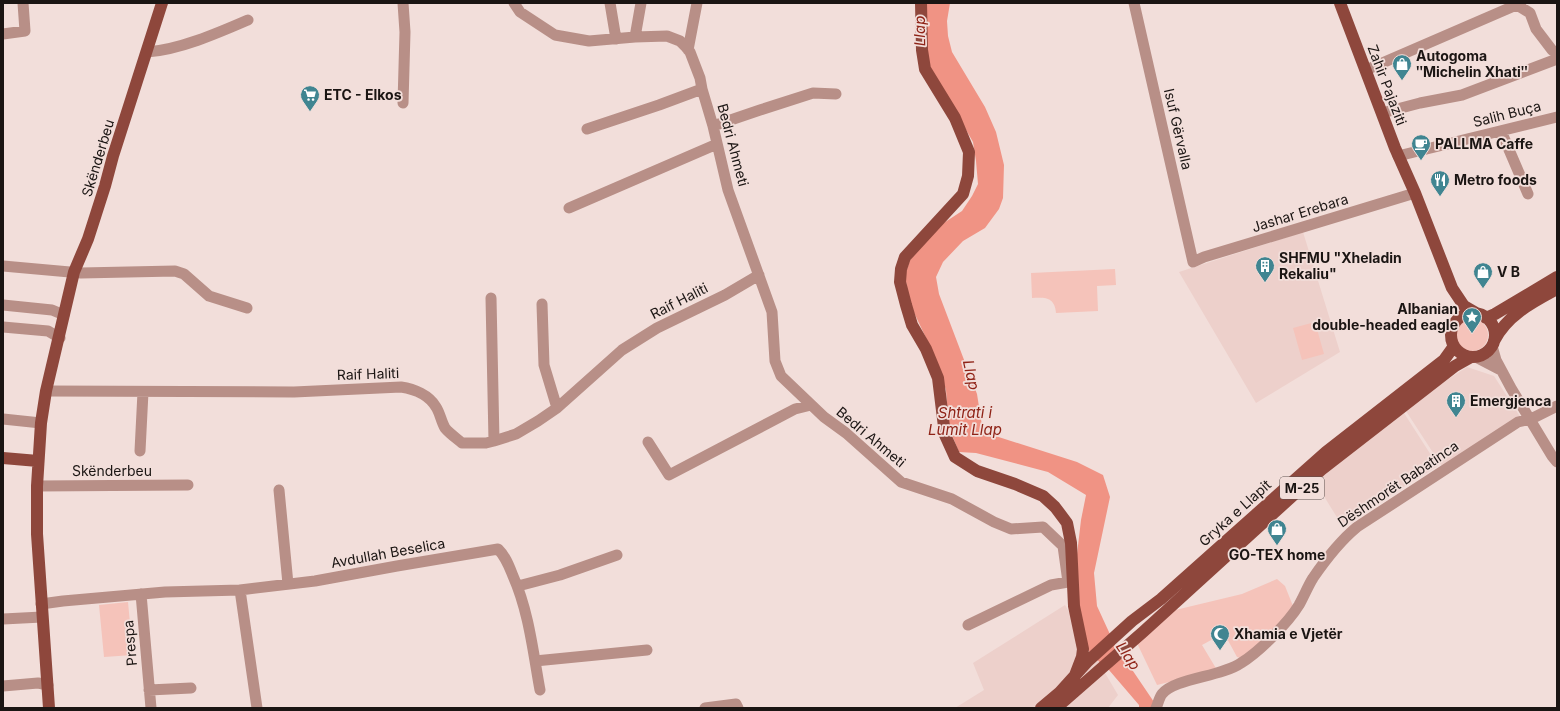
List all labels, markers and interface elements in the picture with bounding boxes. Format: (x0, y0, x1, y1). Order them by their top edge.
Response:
water label: Llap (910, 16, 929, 46)
street label: Zahir Pajaziti (1364, 42, 1411, 127)
place label: Autogoma ʺMichelin Xhatiʺ (1416, 47, 1528, 80)
shop icon: Autogoma ʺMichelin Xhatiʺ (1391, 53, 1413, 81)
supermarket icon: ETC - Elkos (299, 84, 321, 112)
place label: ETC - Elkos (324, 86, 402, 103)
street label: Isuf Gërvalla (1161, 87, 1196, 171)
street label: Salih Buça (1471, 97, 1543, 130)
street label: Bedri Ahmeti (714, 102, 753, 188)
street label: Skënderbeu (78, 117, 117, 199)
cafe icon: PALLMA Caffe (1410, 133, 1432, 161)
place label: PALLMA Caffe (1435, 135, 1533, 152)
restaurant icon: Metro foods (1429, 169, 1451, 197)
place label: Metro foods (1454, 171, 1537, 188)
street label: Jashar Erebara (1250, 190, 1350, 235)
place label: SHFMU "Xheladin Rekaliu" (1279, 249, 1402, 282)
building icon: SHFMU "Xheladin Rekaliu" (1254, 255, 1276, 283)
shop icon: V B (1472, 261, 1494, 289)
place label: V B (1497, 263, 1520, 280)
street label: Raif Haliti (647, 279, 710, 322)
place label: Albanian double-headed eagle (1312, 300, 1458, 333)
place icon: Albanian double-headed eagle (1461, 306, 1483, 334)
water label: Llap (959, 358, 984, 392)
street label: Raif Haliti (337, 364, 399, 383)
building icon: Emergjenca (1445, 390, 1467, 418)
place label: Emergjenca (1470, 392, 1551, 409)
street label: Bedri Ahmeti (833, 403, 909, 470)
water label: Shtrati i Lumit Llap (928, 403, 1002, 439)
street label: Dëshmorët Babatinca (1334, 437, 1461, 530)
street label: Skënderbeu (72, 462, 152, 479)
street label: Gryka e Llapit (1195, 476, 1275, 549)
road number: M-25 (1280, 477, 1324, 499)
shop icon: GO-TEX home (1266, 518, 1288, 546)
street label: Avdullah Beselica (329, 534, 446, 571)
place label: GO-TEX home (1229, 546, 1325, 563)
street label: Prespa (119, 619, 140, 667)
mosque icon: Xhamia e Vjetër (1209, 623, 1231, 651)
place label: Xhamia e Vjetër (1234, 625, 1343, 642)
water label: Llap (1112, 638, 1145, 674)

